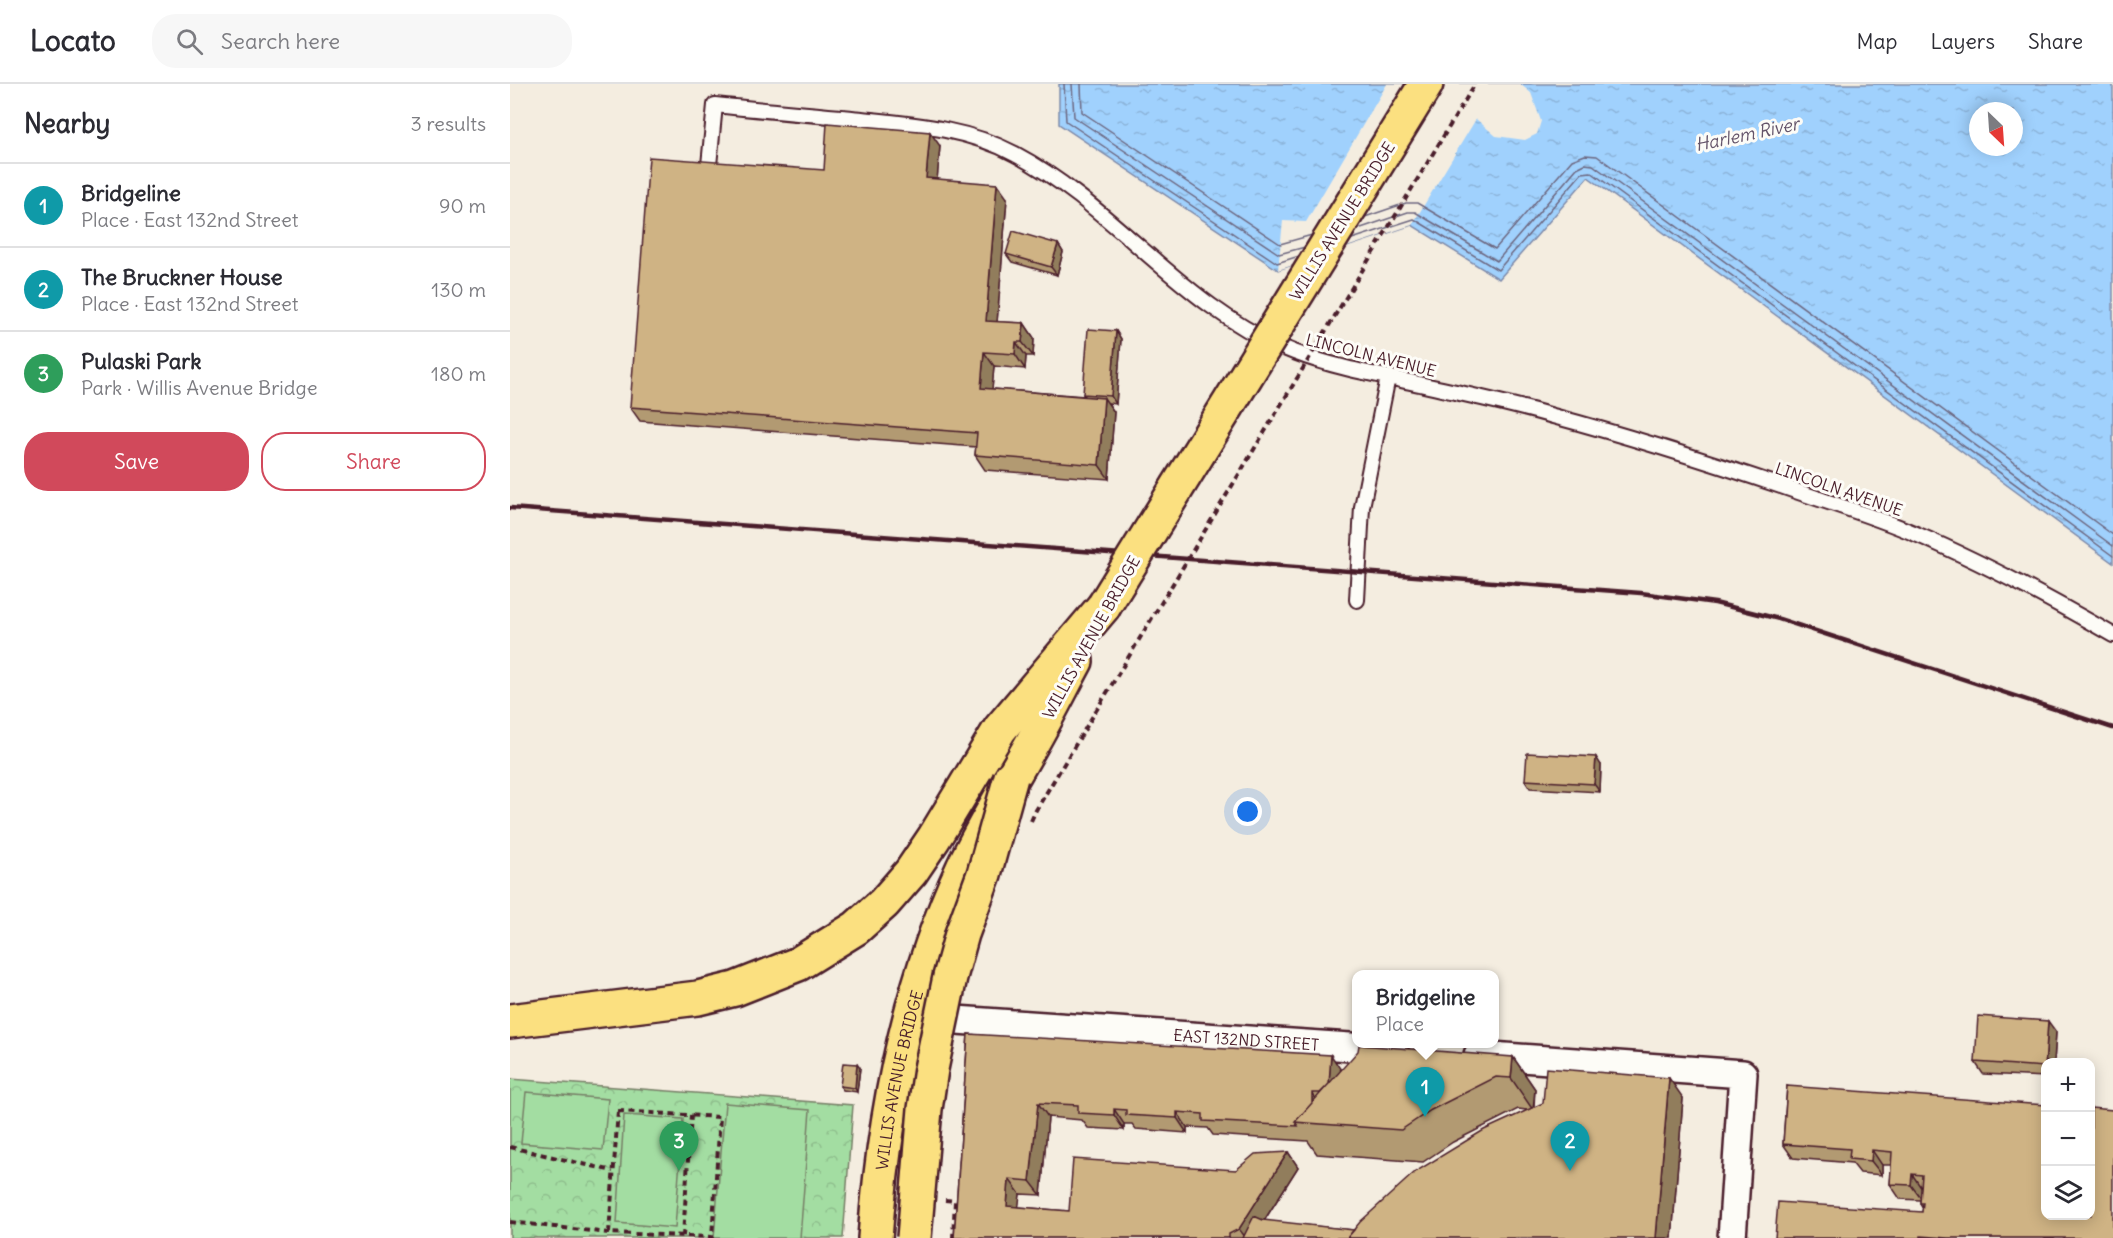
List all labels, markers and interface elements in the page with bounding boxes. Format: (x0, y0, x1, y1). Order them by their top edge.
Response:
search box (152, 14, 572, 68)
text: Locato (30, 23, 116, 59)
icon: search (173, 25, 206, 58)
text: Search here (221, 27, 340, 55)
text: Map (1857, 28, 1897, 55)
text: Layers (1930, 28, 1995, 55)
text: Share (2028, 28, 2083, 55)
north arrow (1969, 102, 2023, 156)
text: Nearby (24, 107, 110, 140)
text: 3 results (410, 111, 486, 136)
water label: Harlem River (1693, 111, 1804, 156)
street label: WILLIS AVENUE BRIDGE (1285, 138, 1399, 304)
text: Bridgeline (81, 179, 181, 207)
text: 1 (40, 193, 47, 218)
text: 90 m (439, 193, 486, 218)
text: Place · East 132nd Street (81, 207, 299, 232)
text: The Bruckner House (81, 263, 283, 291)
text: 2 (38, 277, 49, 302)
text: 130 m (431, 277, 486, 302)
text: Place · East 132nd Street (81, 291, 299, 316)
street label: LINCOLN AVENUE (1304, 329, 1438, 381)
text: Pulaski Park (81, 347, 201, 375)
text: 3 (38, 361, 49, 386)
text: 180 m (431, 361, 486, 386)
text: Park · Willis Avenue Bridge (81, 375, 317, 400)
button: Save (24, 432, 249, 491)
button: Share (261, 432, 486, 491)
street label: LINCOLN AVENUE (1773, 458, 1905, 520)
street label: WILLIS AVENUE BRIDGE (1038, 552, 1144, 722)
your location (1233, 797, 1262, 826)
popup (1352, 970, 1499, 1048)
text: Bridgeline (1376, 983, 1475, 1011)
street label: WILLIS AVENUE BRIDGE (872, 988, 927, 1171)
text: Place (1376, 1011, 1424, 1036)
street label: EAST 132ND STREET (1173, 1025, 1320, 1055)
map controls (2041, 1058, 2095, 1220)
button: + (2041, 1058, 2095, 1112)
pin: 1 (1406, 1068, 1444, 1117)
button: − (2041, 1112, 2095, 1166)
pin: 3 (660, 1122, 698, 1171)
pin: 2 (1550, 1122, 1590, 1171)
button: layers (2041, 1166, 2095, 1220)

